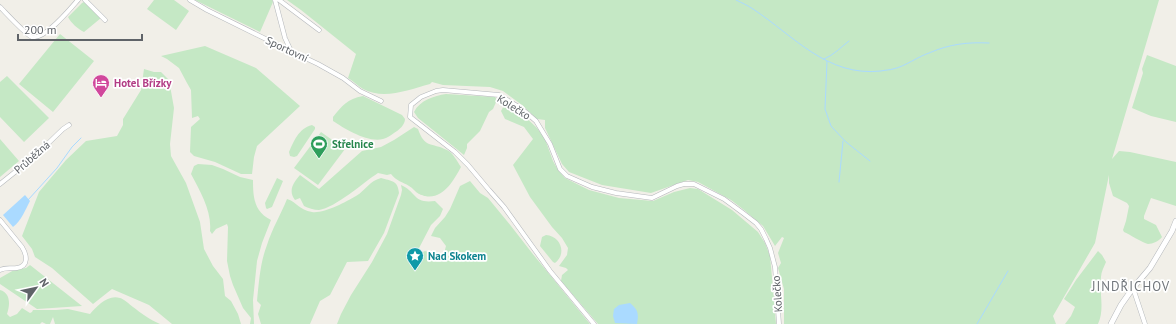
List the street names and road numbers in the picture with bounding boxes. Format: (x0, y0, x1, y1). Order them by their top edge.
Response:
street label: Sportovní (263, 33, 311, 65)
street label: Kolečko (495, 91, 533, 123)
street label: Průběžná (11, 138, 53, 176)
street label: Kolečko (769, 275, 785, 313)

